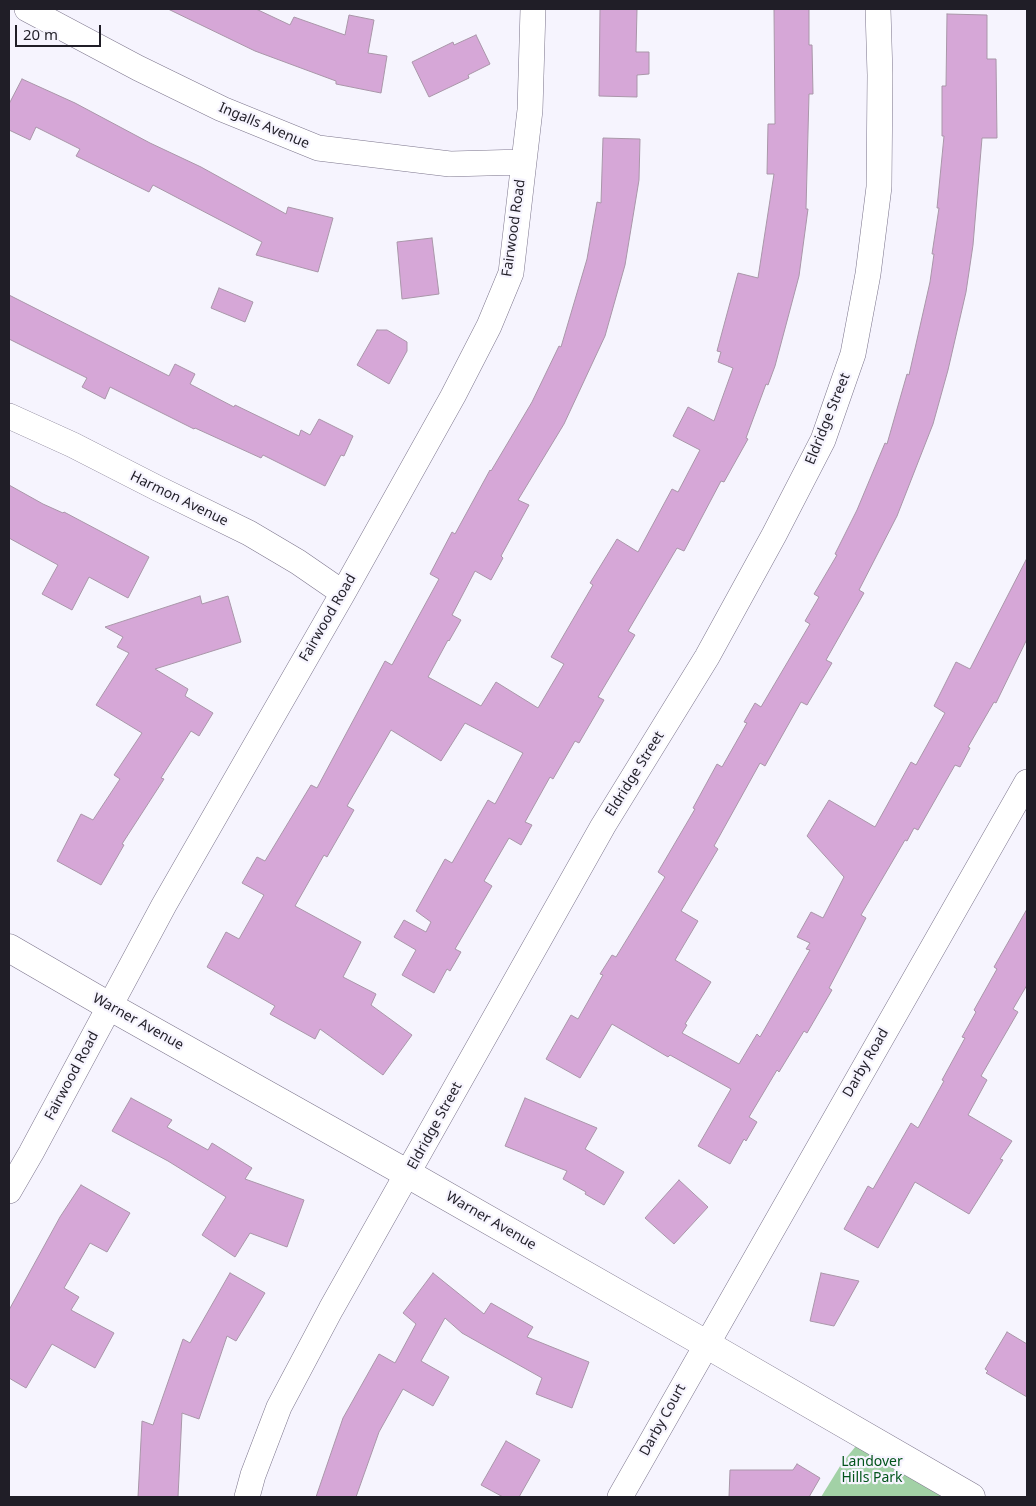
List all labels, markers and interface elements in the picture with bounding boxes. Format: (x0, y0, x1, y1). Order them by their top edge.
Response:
scale bar (18, 15, 104, 47)
text: 20 m (23, 24, 58, 44)
street label: Ingalls Avenue (216, 99, 312, 153)
street label: Fairwood Road (499, 178, 529, 278)
street label: Eldridge Street (802, 371, 854, 467)
street label: Harmon Avenue (127, 468, 231, 530)
street label: Fairwood Road (296, 571, 360, 665)
street label: Eldridge Street (602, 728, 668, 820)
street label: Warner Avenue (90, 990, 186, 1054)
street label: Darby Road (840, 1026, 892, 1100)
street label: Fairwood Road (41, 1029, 103, 1123)
street label: Eldridge Street (404, 1079, 466, 1173)
street label: Warner Avenue (443, 1188, 539, 1254)
street label: Darby Court (636, 1381, 690, 1459)
park label: Landover Hills Park (841, 1454, 903, 1486)

